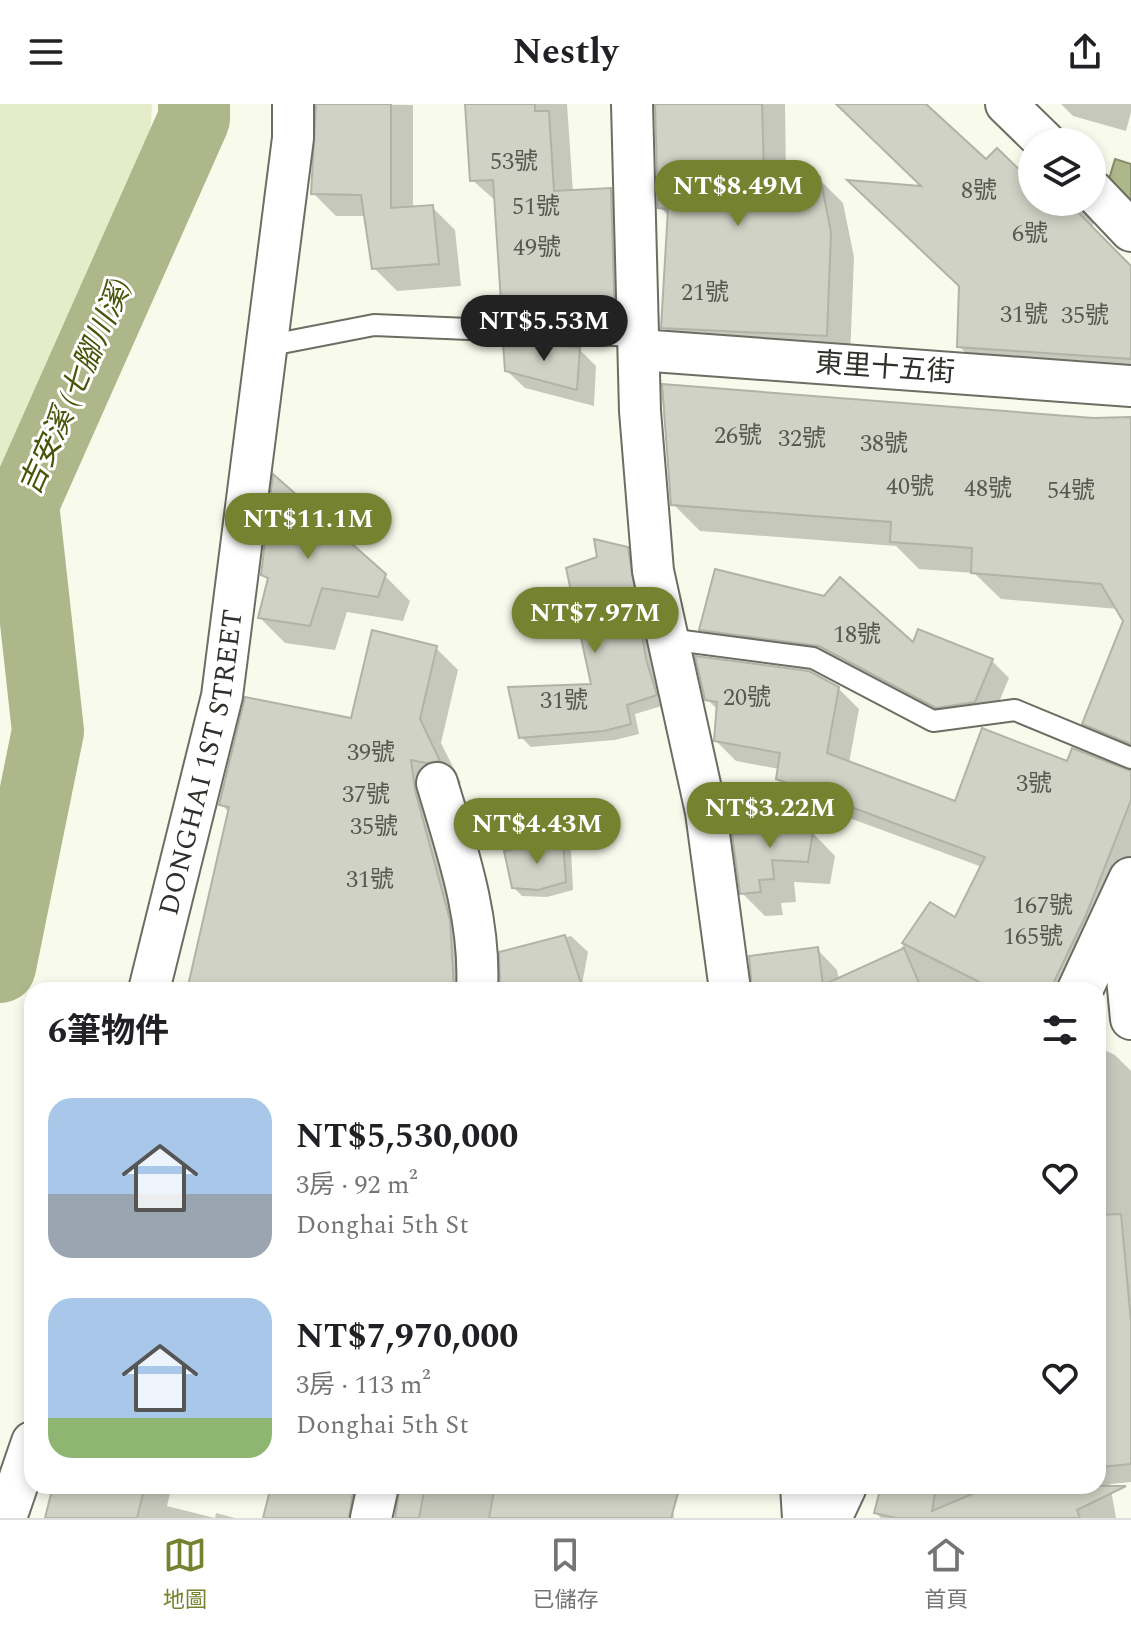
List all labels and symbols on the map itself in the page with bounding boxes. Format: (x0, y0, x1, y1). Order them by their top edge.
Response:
house number: 53號 (490, 144, 538, 180)
pin: NT$8.49M (655, 160, 821, 228)
house number: 8號 (961, 173, 997, 209)
house number: 51號 (512, 189, 560, 225)
house number: 6號 (1012, 216, 1048, 252)
house number: 49號 (513, 230, 561, 266)
water label: 吉安溪 (七腳川溪) (8, 272, 144, 502)
house number: 21號 (681, 275, 729, 311)
pin: NT$5.53M (461, 295, 627, 363)
house number: 31號 (1000, 297, 1048, 333)
house number: 35號 (1061, 298, 1109, 334)
street label: 東里十五街 (814, 342, 956, 394)
house number: 26號 (714, 418, 762, 454)
house number: 32號 (778, 421, 826, 457)
house number: 38號 (860, 426, 908, 462)
house number: 40號 (886, 469, 934, 505)
house number: 48號 (964, 471, 1012, 507)
house number: 54號 (1047, 473, 1095, 509)
pin: NT$11.1M (225, 493, 391, 561)
pin: NT$7.97M (512, 587, 678, 655)
street label: DONGHAI 1ST STREET (147, 607, 254, 920)
house number: 18號 (833, 617, 881, 653)
house number: 20號 (723, 680, 771, 716)
house number: 31號 (540, 683, 588, 719)
house number: 39號 (347, 735, 395, 771)
house number: 3號 (1016, 766, 1052, 802)
house number: 37號 (342, 777, 390, 813)
pin: NT$3.22M (687, 782, 853, 850)
pin: NT$4.43M (454, 798, 620, 866)
house number: 35號 (350, 809, 398, 845)
house number: 31號 (346, 862, 394, 898)
house number: 167號 (1013, 888, 1073, 924)
house number: 165號 (1003, 919, 1063, 955)

